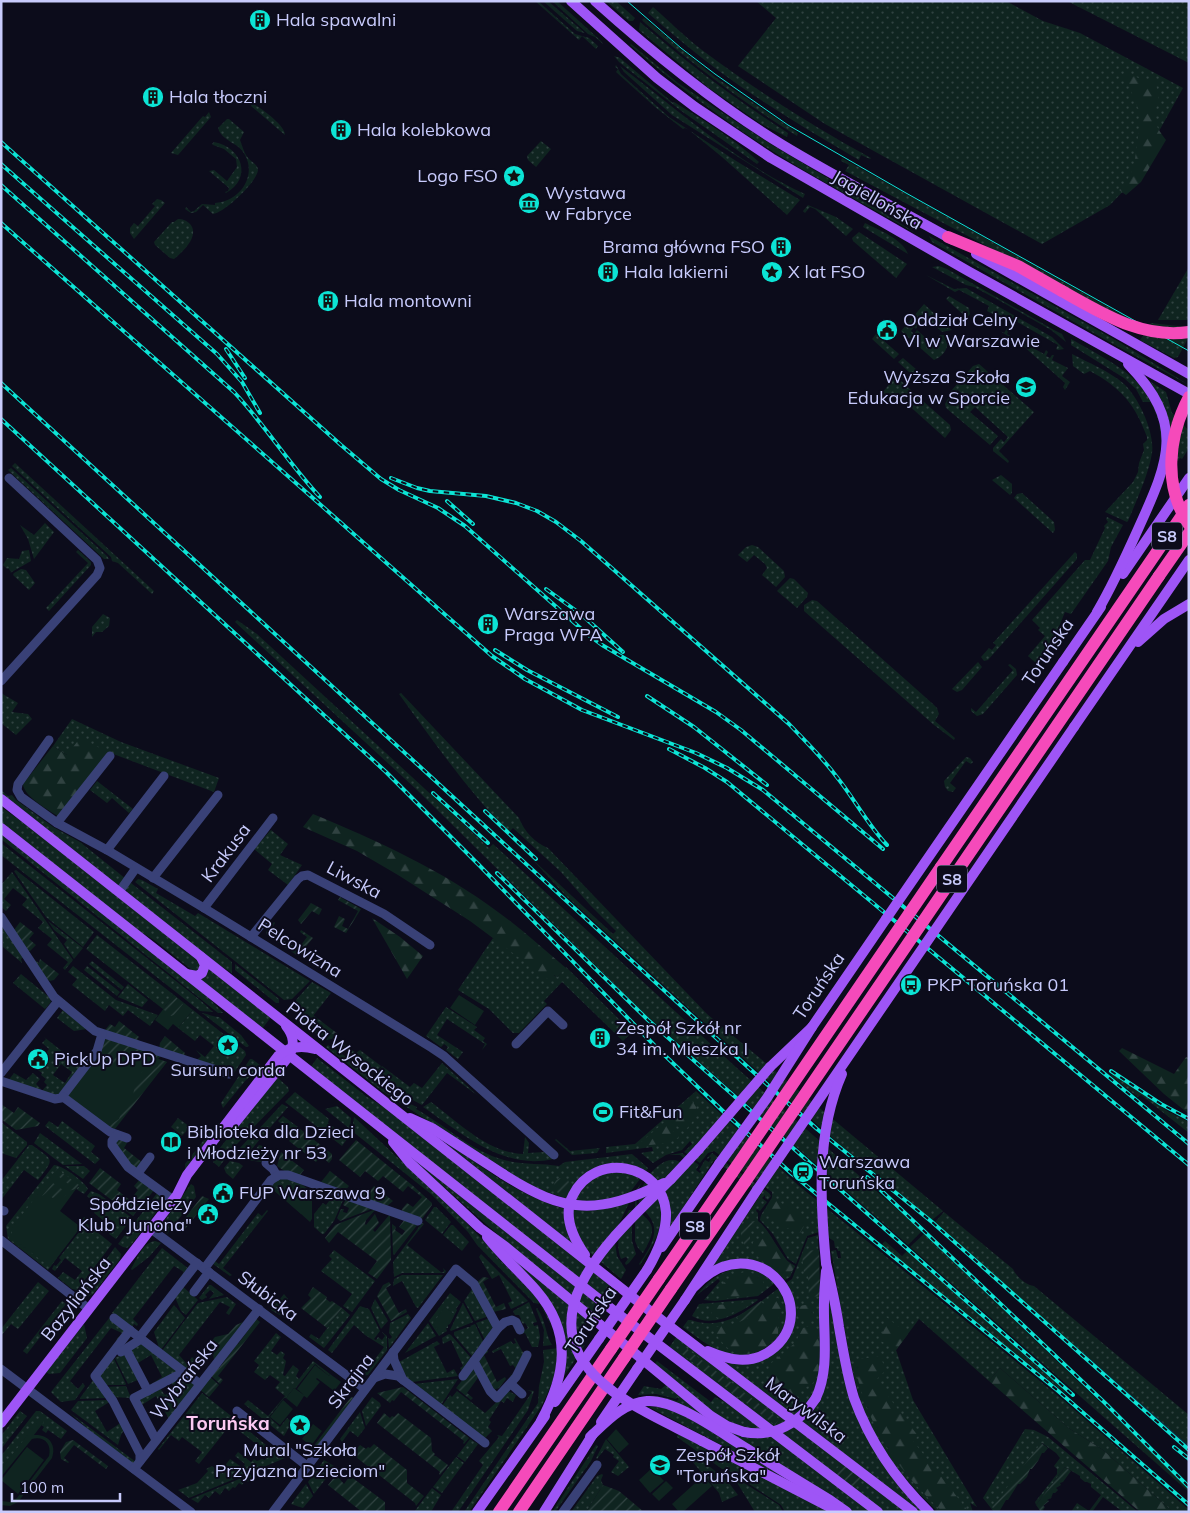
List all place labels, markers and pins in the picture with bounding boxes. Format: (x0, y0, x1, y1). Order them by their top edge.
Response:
building icon: Hala spawalni (248, 8, 272, 32)
place label: Hala spawalni (276, 8, 396, 31)
building icon: Hala tłoczni (141, 85, 165, 109)
place label: Hala tłoczni (169, 85, 267, 108)
building icon: Hala kolebkowa (329, 118, 353, 142)
place label: Hala kolebkowa (357, 118, 491, 141)
place label: Logo FSO (417, 164, 498, 187)
place icon: Logo FSO (502, 164, 526, 188)
place label: Wystawa w Fabryce (545, 181, 632, 225)
museum icon: Wystawa w Fabryce (517, 191, 541, 215)
place label: Brama główna FSO (602, 235, 765, 258)
building icon: Brama główna FSO (769, 235, 793, 259)
building icon: Hala lakierni (596, 260, 620, 284)
place label: Hala lakierni (624, 260, 728, 283)
place icon: X lat FSO (760, 260, 784, 284)
place label: X lat FSO (788, 260, 865, 283)
building icon: Hala montowni (316, 289, 340, 313)
place label: Hala montowni (344, 289, 472, 312)
place label: Oddział Celny VI w Warszawie (903, 308, 1040, 352)
public building icon: Oddział Celny VI w Warszawie (875, 318, 899, 342)
place label: Wyższa Szkoła Edukacja w Sporcie (848, 365, 1010, 409)
school or university icon: Wyższa Szkoła Edukacja w Sporcie (1014, 375, 1038, 399)
place label: Warszawa Praga WPA (504, 602, 603, 646)
building icon: Warszawa Praga WPA (476, 612, 500, 636)
bus stop icon: PKP Toruńska 01 (899, 973, 923, 997)
place label: PKP Toruńska 01 (927, 973, 1069, 996)
place label: Zespół Szkół nr 34 im. Mieszka I (616, 1016, 748, 1060)
building icon: Zespół Szkół nr 34 im. Mieszka I (588, 1026, 612, 1050)
place icon: Sursum corda (216, 1033, 240, 1057)
public building icon: PickUp DPD (26, 1047, 50, 1071)
place label: PickUp DPD (54, 1047, 155, 1070)
place label: Sursum corda (171, 1058, 285, 1081)
sports icon: Fit&Fun (591, 1100, 615, 1124)
place label: Fit&Fun (619, 1100, 683, 1123)
place label: Biblioteka dla Dzieci i Młodzieży nr 53 (187, 1120, 354, 1164)
library icon: Biblioteka dla Dzieci i Młodzieży nr 53 (159, 1130, 183, 1154)
place label: Warszawa Toruńska (819, 1150, 910, 1194)
station icon: Warszawa Toruńska (791, 1160, 815, 1184)
public building icon: FUP Warszawa 9 (211, 1181, 235, 1205)
place label: FUP Warszawa 9 (239, 1181, 385, 1204)
place label: Spółdzielczy Klub "Junona" (78, 1192, 192, 1236)
public building icon: Spółdzielczy Klub "Junona" (196, 1202, 220, 1226)
place icon: Mural "Szkoła Przyjazna Dzieciom" (288, 1413, 312, 1437)
place label: Mural "Szkoła Przyjazna Dzieciom" (215, 1438, 385, 1482)
place label: Zespół Szkół "Toruńska" (676, 1443, 780, 1487)
school or university icon: Zespół Szkół "Toruńska" (648, 1453, 672, 1477)

